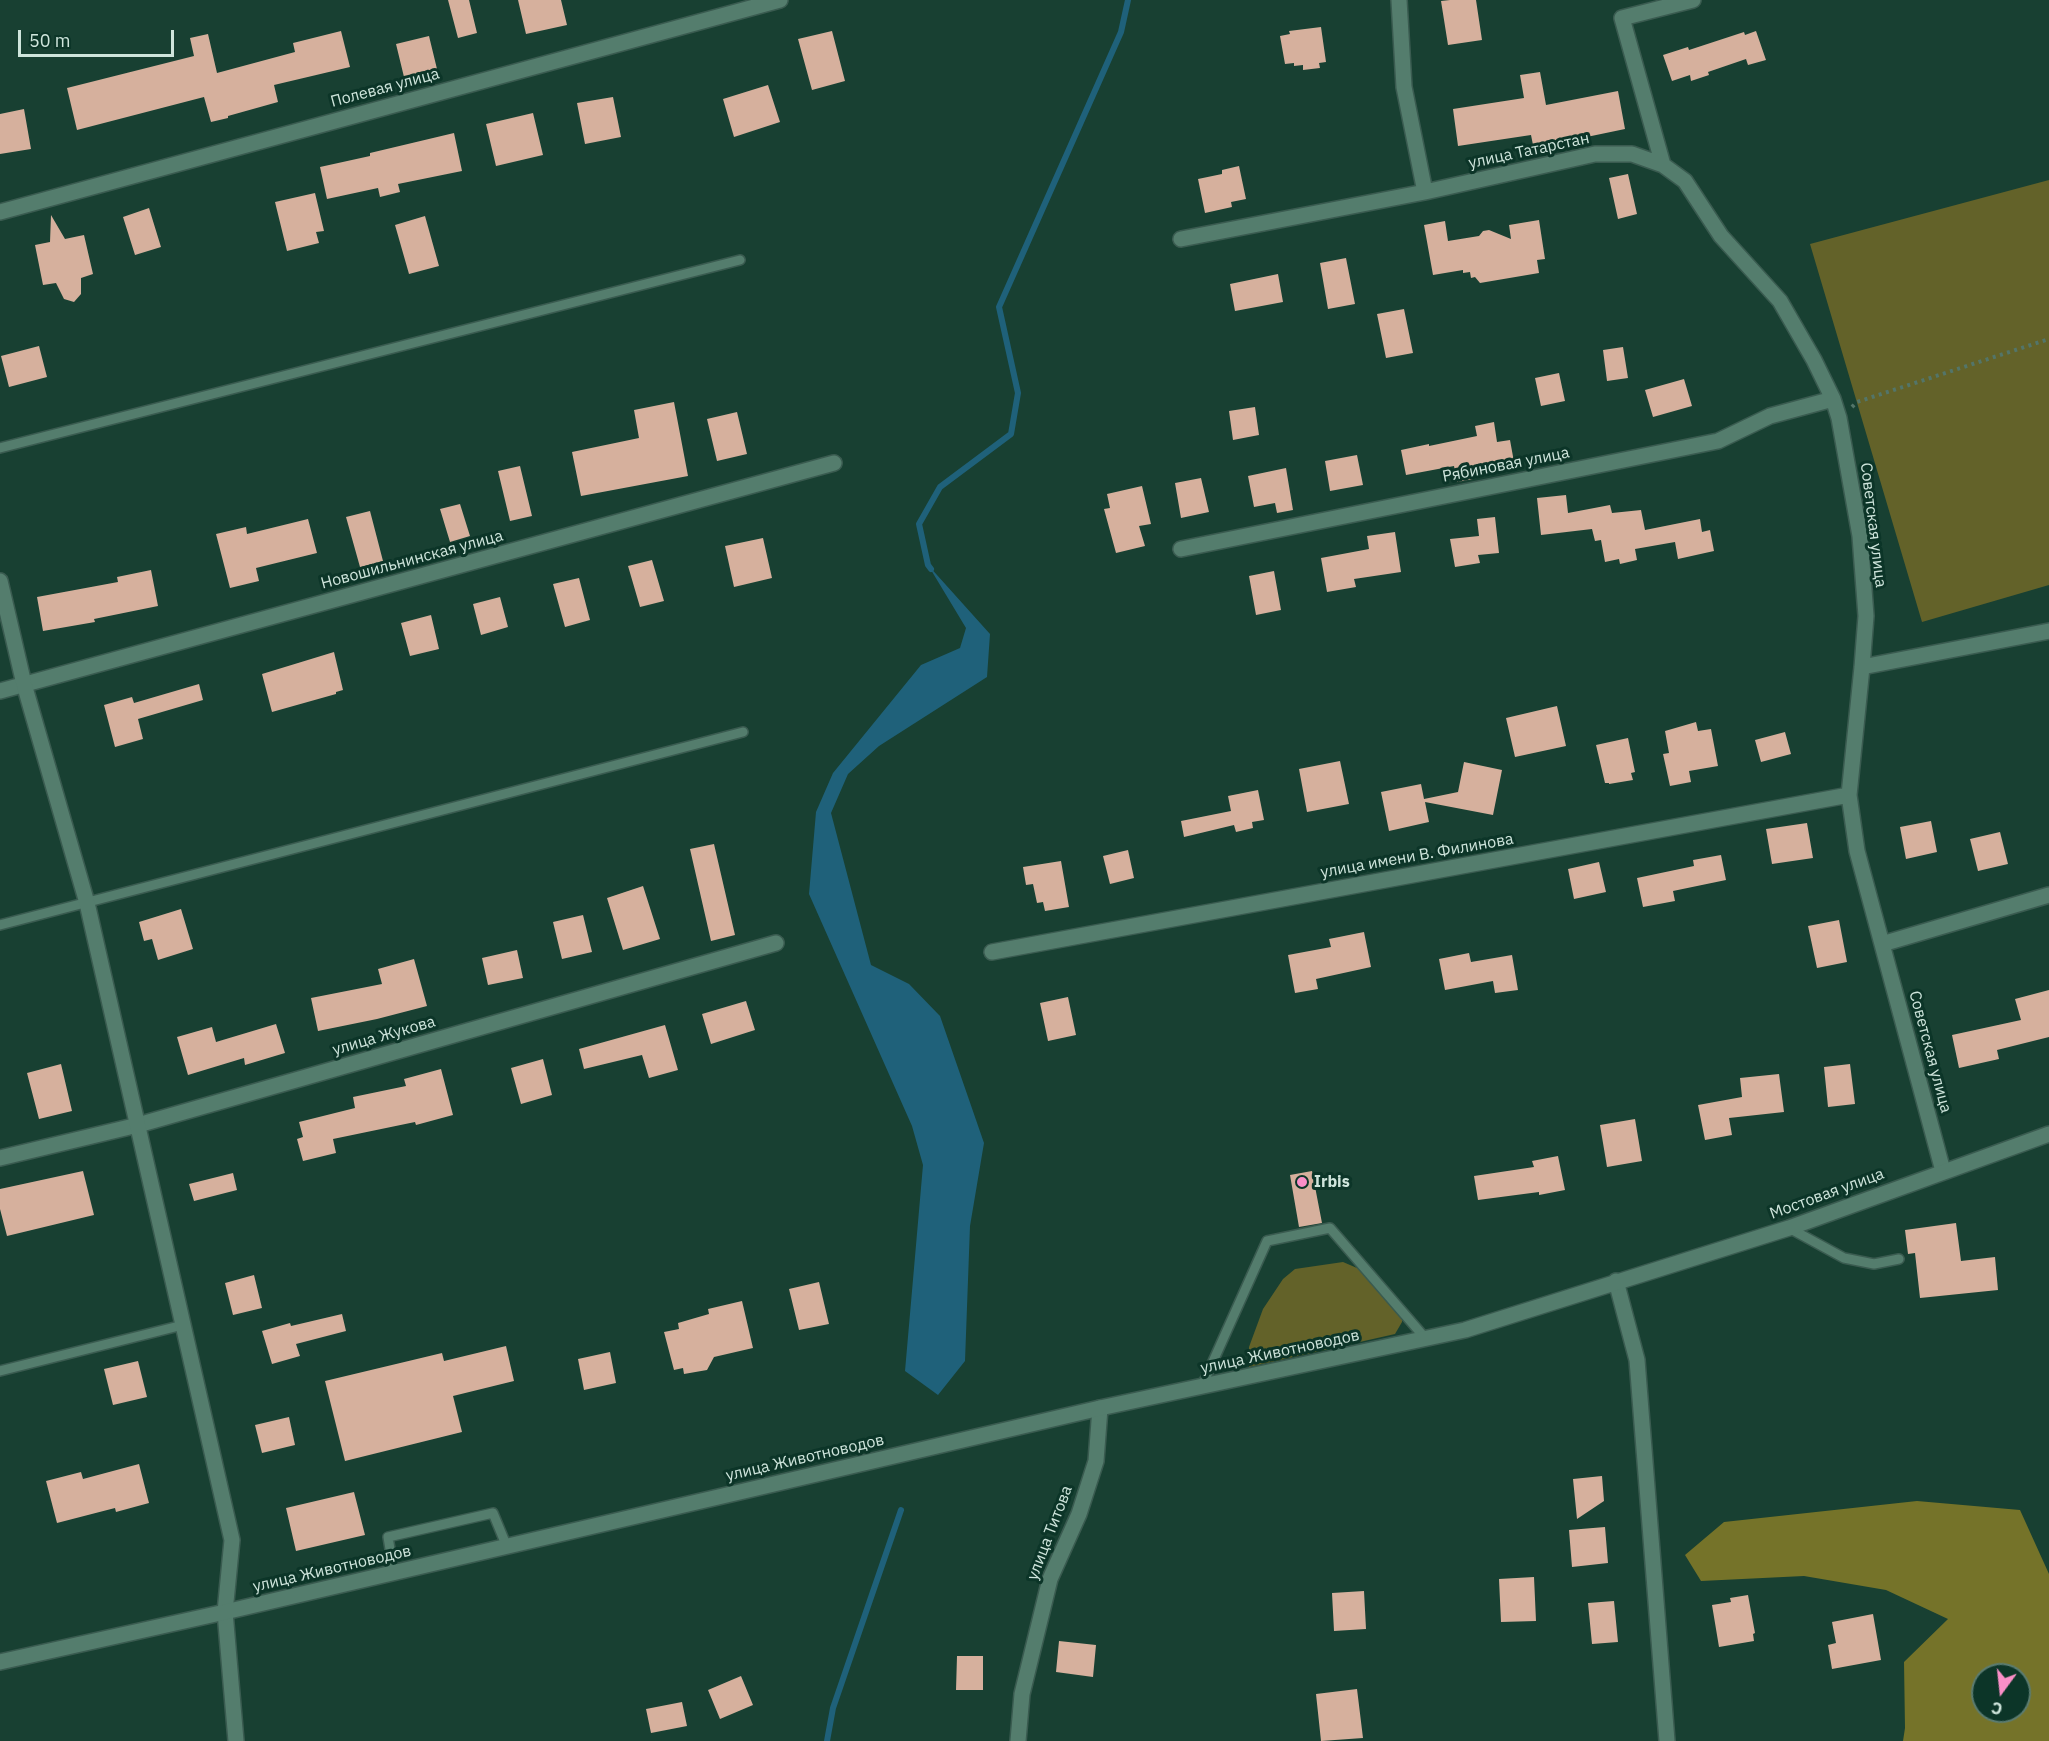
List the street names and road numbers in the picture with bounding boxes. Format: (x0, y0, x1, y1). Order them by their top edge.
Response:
street label: Полевая улица (328, 64, 442, 112)
street label: улица Татарстан (1467, 129, 1591, 173)
street label: Рябиновая улица (1441, 443, 1571, 487)
street label: Советская улица (1856, 461, 1890, 589)
street label: Новошильнинская улица (319, 526, 505, 594)
street label: улица имени В. Филинова (1319, 830, 1515, 882)
street label: Советская улица (1904, 989, 1956, 1115)
street label: улица Жукова (330, 1012, 438, 1060)
street label: Мостовая улица (1767, 1164, 1887, 1224)
street label: улица Животноводов (1199, 1326, 1361, 1378)
street label: улица Животноводов (724, 1430, 886, 1486)
street label: улица Титова (1023, 1483, 1077, 1583)
street label: улица Животноводов (251, 1541, 413, 1597)

